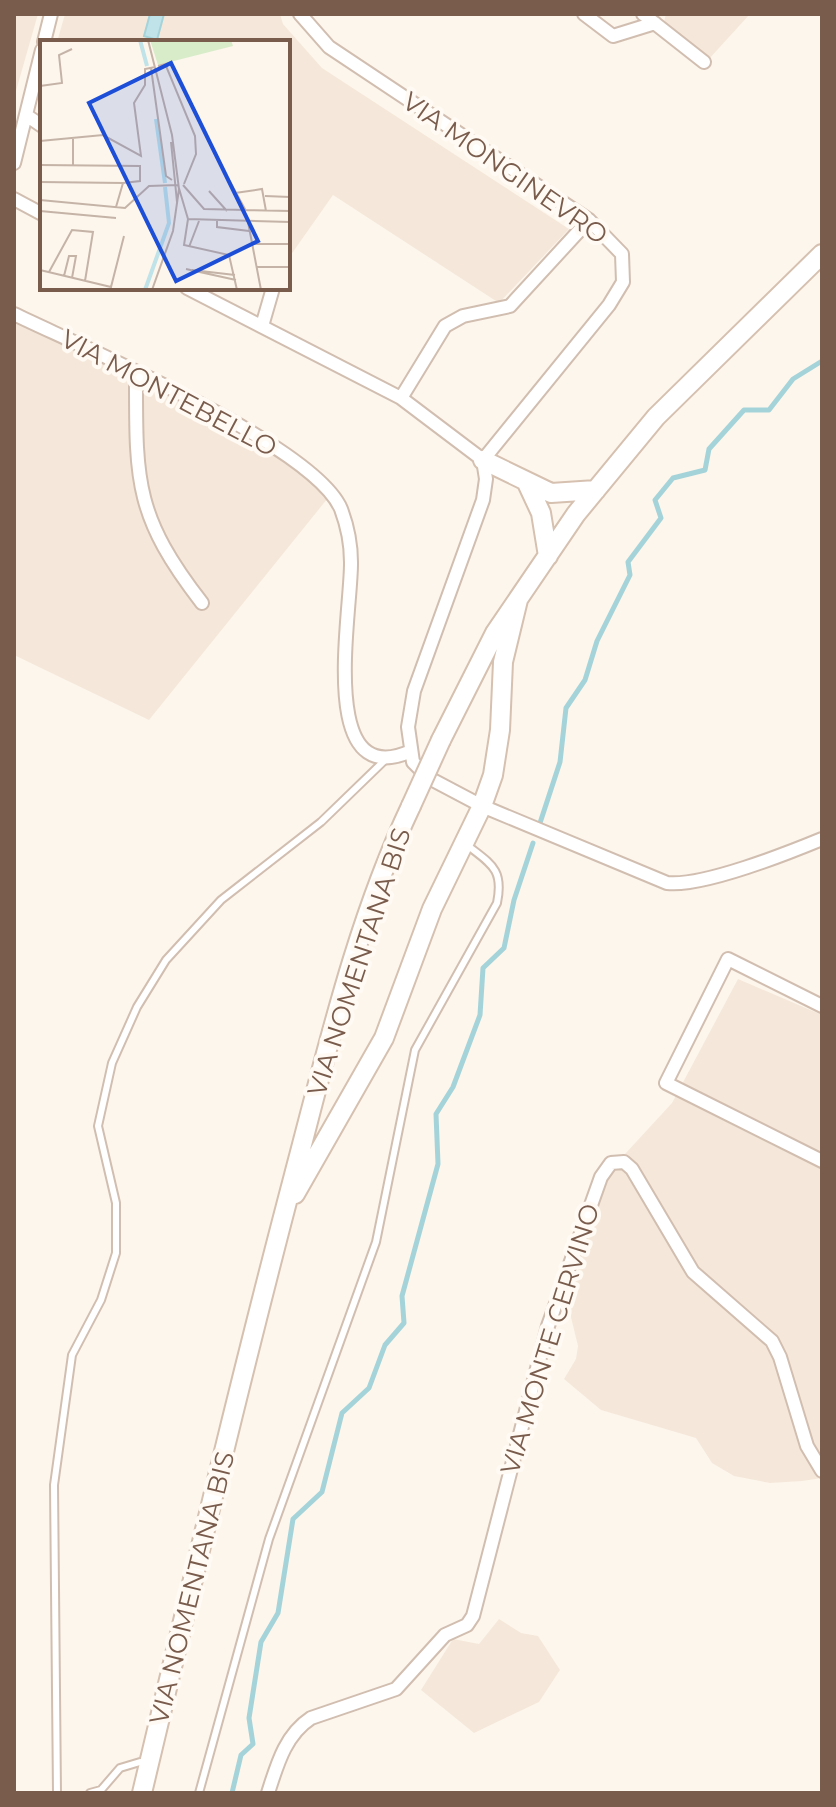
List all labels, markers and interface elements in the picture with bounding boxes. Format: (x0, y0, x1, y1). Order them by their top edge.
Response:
inset map (40, 40, 290, 290)
street label: VIA MONGINEVRO (396, 85, 614, 251)
street label: VIA MONTEBELLO (55, 322, 283, 464)
street label: VIA NOMENTANA BIS (301, 824, 417, 1100)
street label: VIA MONTE CERVINO (494, 1200, 606, 1478)
street label: VIA NOMENTANA BIS (143, 1448, 241, 1728)

